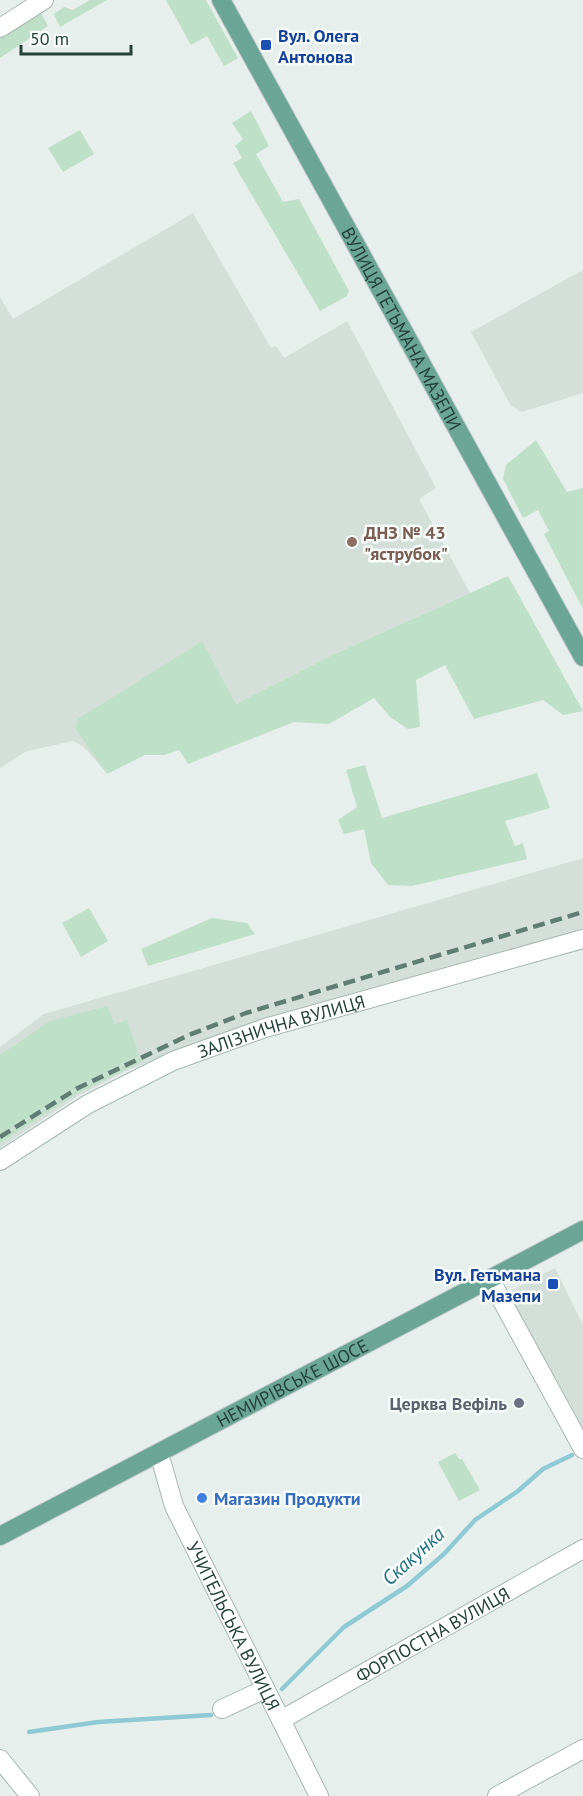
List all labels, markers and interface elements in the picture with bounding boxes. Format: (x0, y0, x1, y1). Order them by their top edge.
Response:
scale bar (21, 18, 130, 56)
place label: Вул. Олега Антонова (278, 24, 359, 68)
text: 50 m (30, 27, 69, 50)
marker: Вул. Олега Антонова (259, 38, 273, 52)
street label: ВУЛИЦЯ ГЕТЬМАНА МАЗЕПИ (337, 223, 467, 434)
place label: ДНЗ № 43 "яструбок" (364, 521, 448, 565)
marker: ДНЗ № 43 "яструбок" (345, 535, 359, 549)
street label: ЗАЛІЗНИЧНА ВУЛИЦЯ (194, 989, 368, 1063)
place label: Вул. Гетьмана Мазепи (434, 1263, 541, 1307)
marker: Вул. Гетьмана Мазепи (546, 1277, 560, 1291)
street label: НЕМИРІВСЬКЕ ШОСЕ (213, 1333, 372, 1432)
place label: Церква Вефіль (390, 1392, 507, 1415)
marker: Церква Вефіль (512, 1396, 526, 1410)
place label: Магазин Продукти (214, 1487, 361, 1510)
marker: Магазин Продукти (195, 1491, 209, 1505)
water label: Скакунка (376, 1521, 450, 1591)
street label: УЧИТЕЛЬСЬКА ВУЛИЦЯ (182, 1538, 286, 1714)
street label: ФОРПОСТНА ВУЛИЦЯ (351, 1582, 514, 1687)

